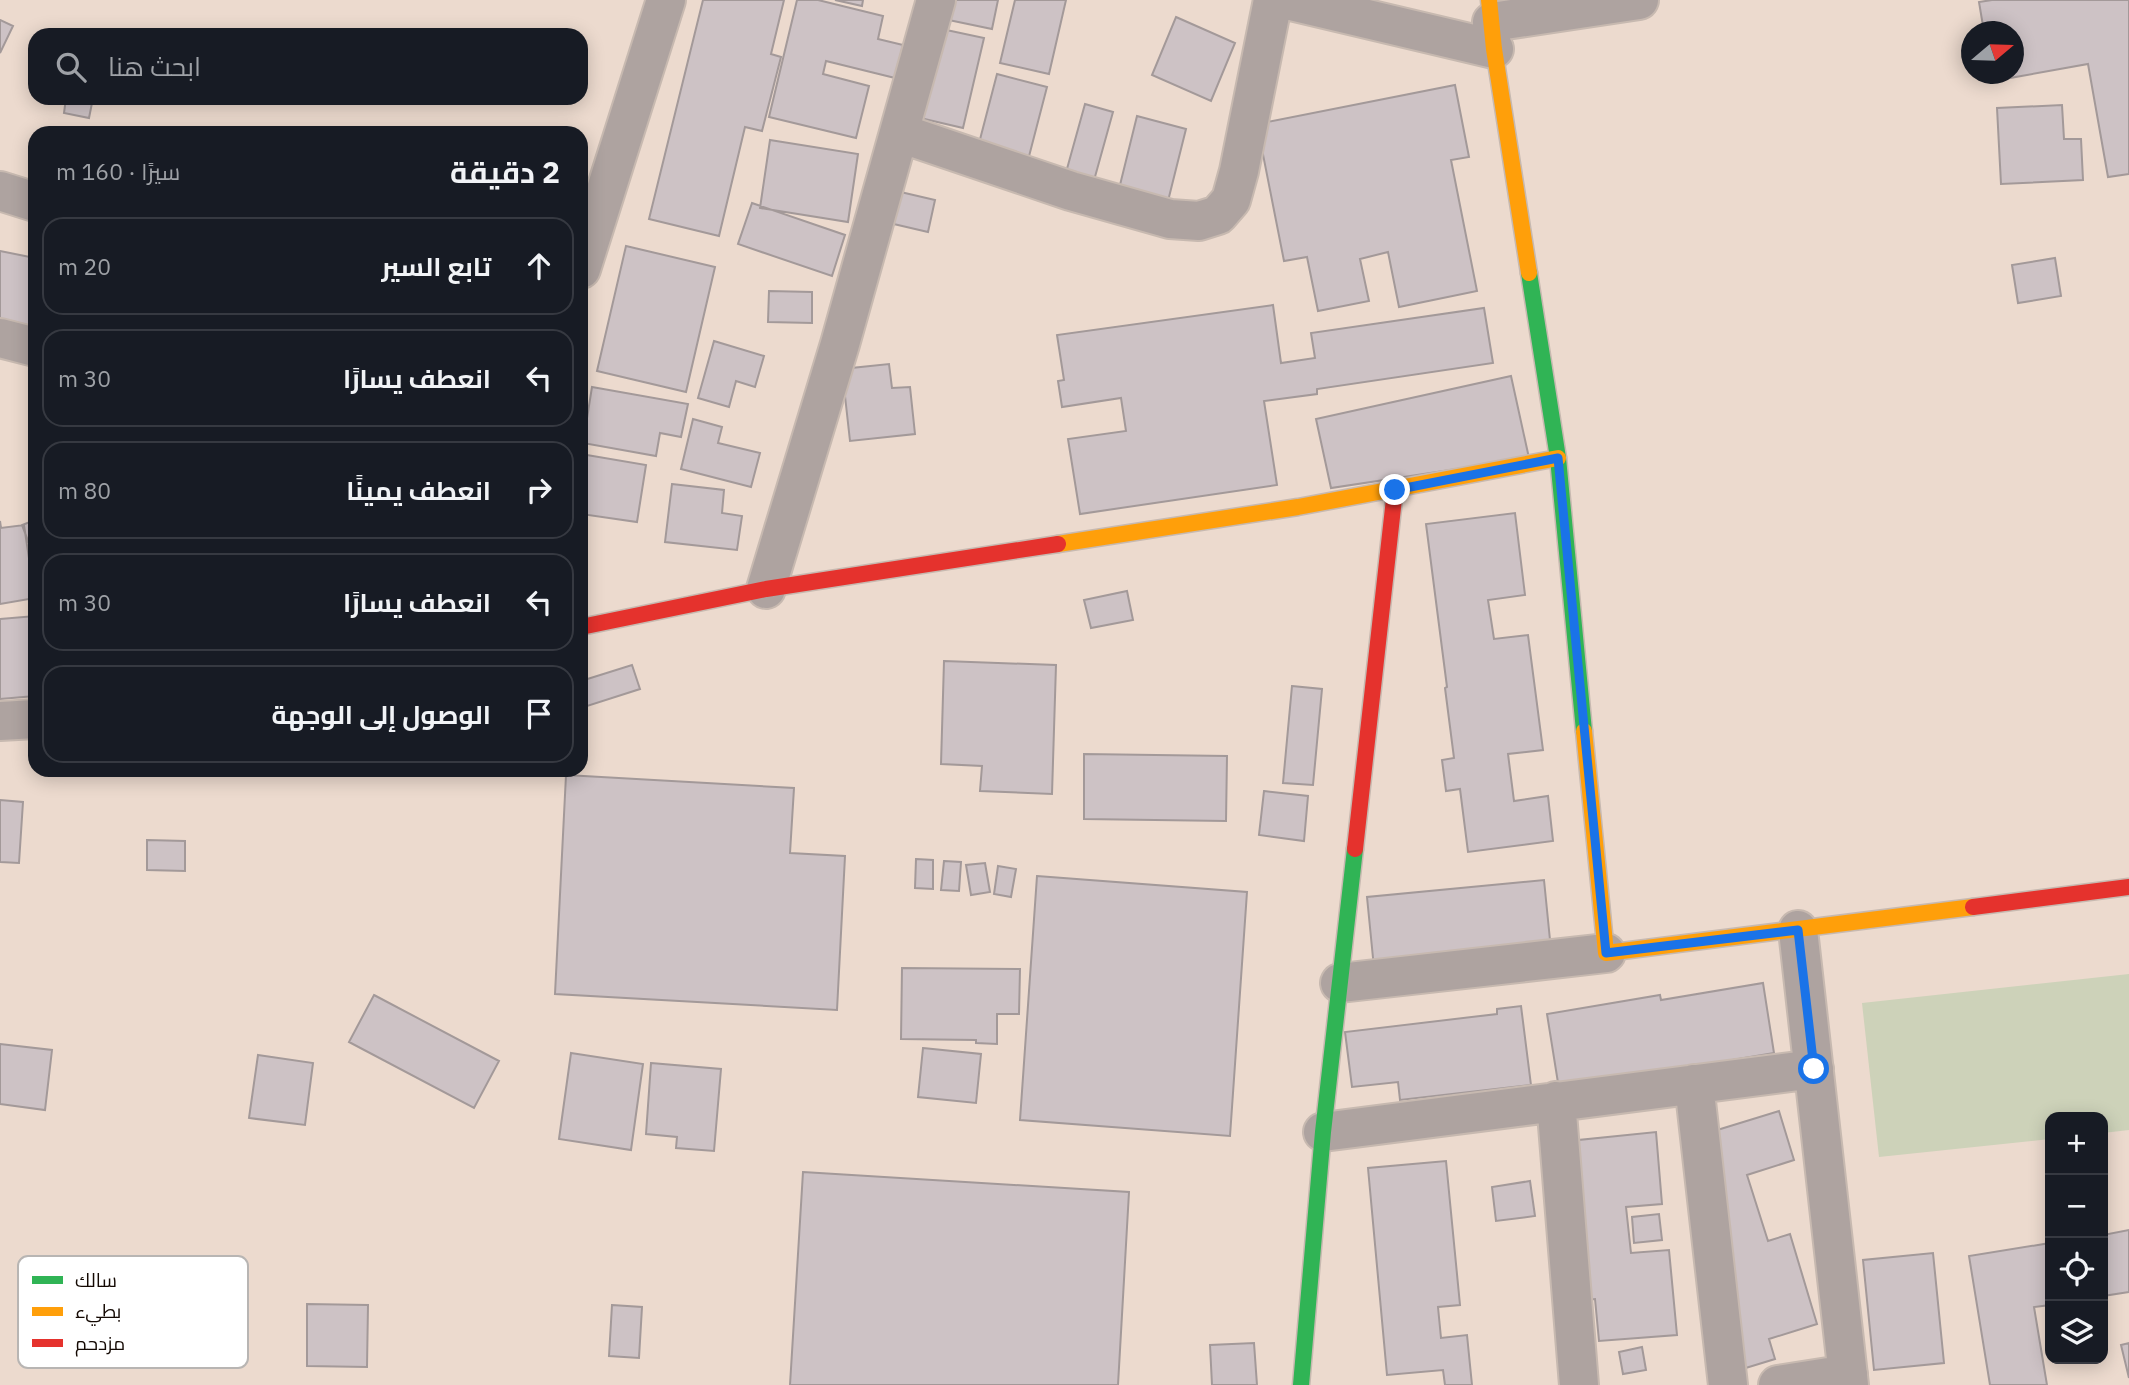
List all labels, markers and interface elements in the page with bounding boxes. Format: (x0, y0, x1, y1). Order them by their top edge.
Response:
north arrow (1961, 21, 2024, 84)
search box (28, 28, 588, 105)
icon: search (52, 48, 90, 86)
text: ابحث هنا (108, 49, 201, 83)
text: 2 دقيقة (450, 152, 560, 191)
text: سيرًا · 160 m (56, 156, 180, 186)
icon: ahead (520, 247, 558, 285)
text: تابع السير (381, 249, 491, 283)
text: 20 m (58, 251, 111, 281)
icon: left (520, 359, 558, 397)
text: انعطف يسارًا (343, 361, 491, 395)
text: 30 m (58, 363, 111, 393)
icon: right (520, 471, 558, 509)
text: انعطف يمينًا (346, 473, 491, 507)
route end (1379, 474, 1410, 505)
text: 80 m (58, 475, 111, 505)
icon: left (520, 583, 558, 621)
text: انعطف يسارًا (343, 585, 491, 619)
text: 30 m (58, 587, 111, 617)
icon: arrive (520, 695, 558, 733)
text: الوصول إلى الوجهة (272, 697, 491, 731)
route start (1798, 1053, 1829, 1084)
map controls (2045, 1112, 2108, 1364)
button: + (2045, 1112, 2108, 1175)
button: − (2045, 1175, 2108, 1238)
button: locate (2045, 1238, 2108, 1301)
legend (18, 1256, 248, 1368)
text: سالك (75, 1268, 117, 1292)
text: بطيء (75, 1299, 121, 1326)
button: layers (2045, 1301, 2108, 1364)
text: مزدحم (75, 1331, 125, 1357)

